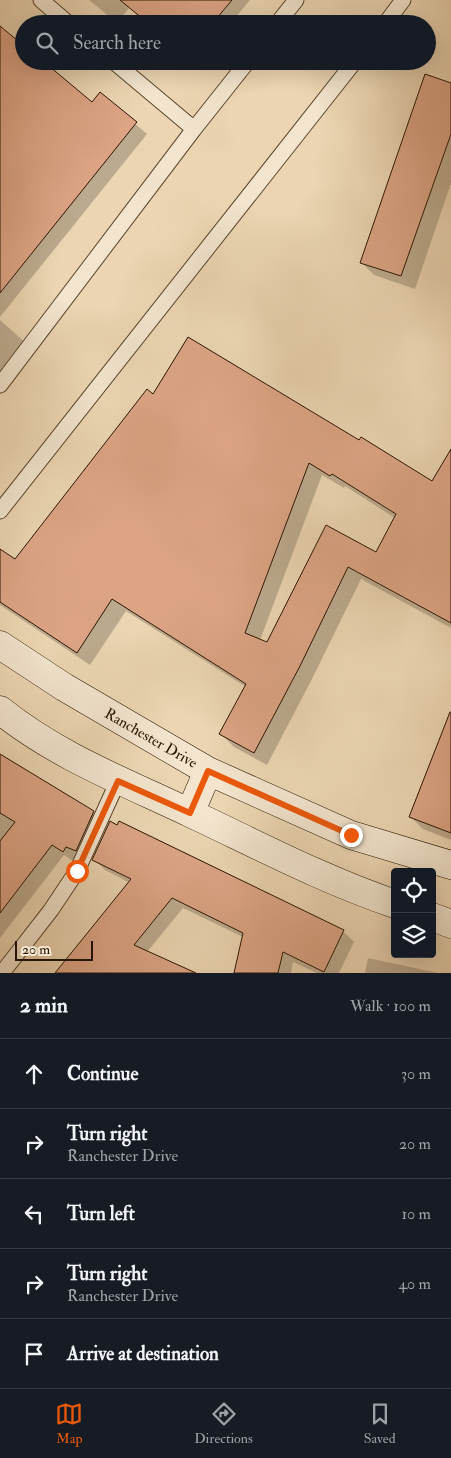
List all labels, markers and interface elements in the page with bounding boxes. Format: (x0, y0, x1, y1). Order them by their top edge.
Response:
search box (15, 15, 436, 70)
icon: search (33, 29, 61, 57)
text: Search here (73, 31, 161, 55)
street label: Ranchester Drive (101, 704, 201, 773)
route end (340, 824, 363, 847)
route start (66, 860, 89, 883)
map controls (391, 868, 436, 958)
button: locate (391, 868, 436, 913)
button: layers (391, 913, 436, 958)
scale bar (15, 938, 92, 961)
text: 20 m (22, 941, 50, 958)
text: 2 min (20, 992, 68, 1019)
text: Walk · 100 m (350, 996, 431, 1016)
icon: ahead (20, 1060, 48, 1088)
text: Continue (67, 1062, 138, 1086)
text: 30 m (401, 1064, 431, 1084)
text: Turn right (67, 1122, 147, 1146)
icon: right (20, 1130, 48, 1158)
text: 20 m (399, 1134, 431, 1154)
text: Ranchester Drive (67, 1146, 178, 1166)
icon: left (20, 1200, 48, 1228)
text: Turn left (67, 1202, 135, 1226)
text: 10 m (401, 1204, 431, 1224)
text: Turn right (67, 1262, 147, 1286)
icon: right (20, 1270, 48, 1298)
text: 40 m (398, 1274, 431, 1294)
text: Ranchester Drive (67, 1286, 178, 1306)
icon: arrive (20, 1340, 48, 1368)
text: Arrive at destination (67, 1342, 219, 1366)
tab: Map (55, 1400, 83, 1447)
tab: Directions (194, 1400, 253, 1447)
tab: Saved (364, 1400, 396, 1447)

